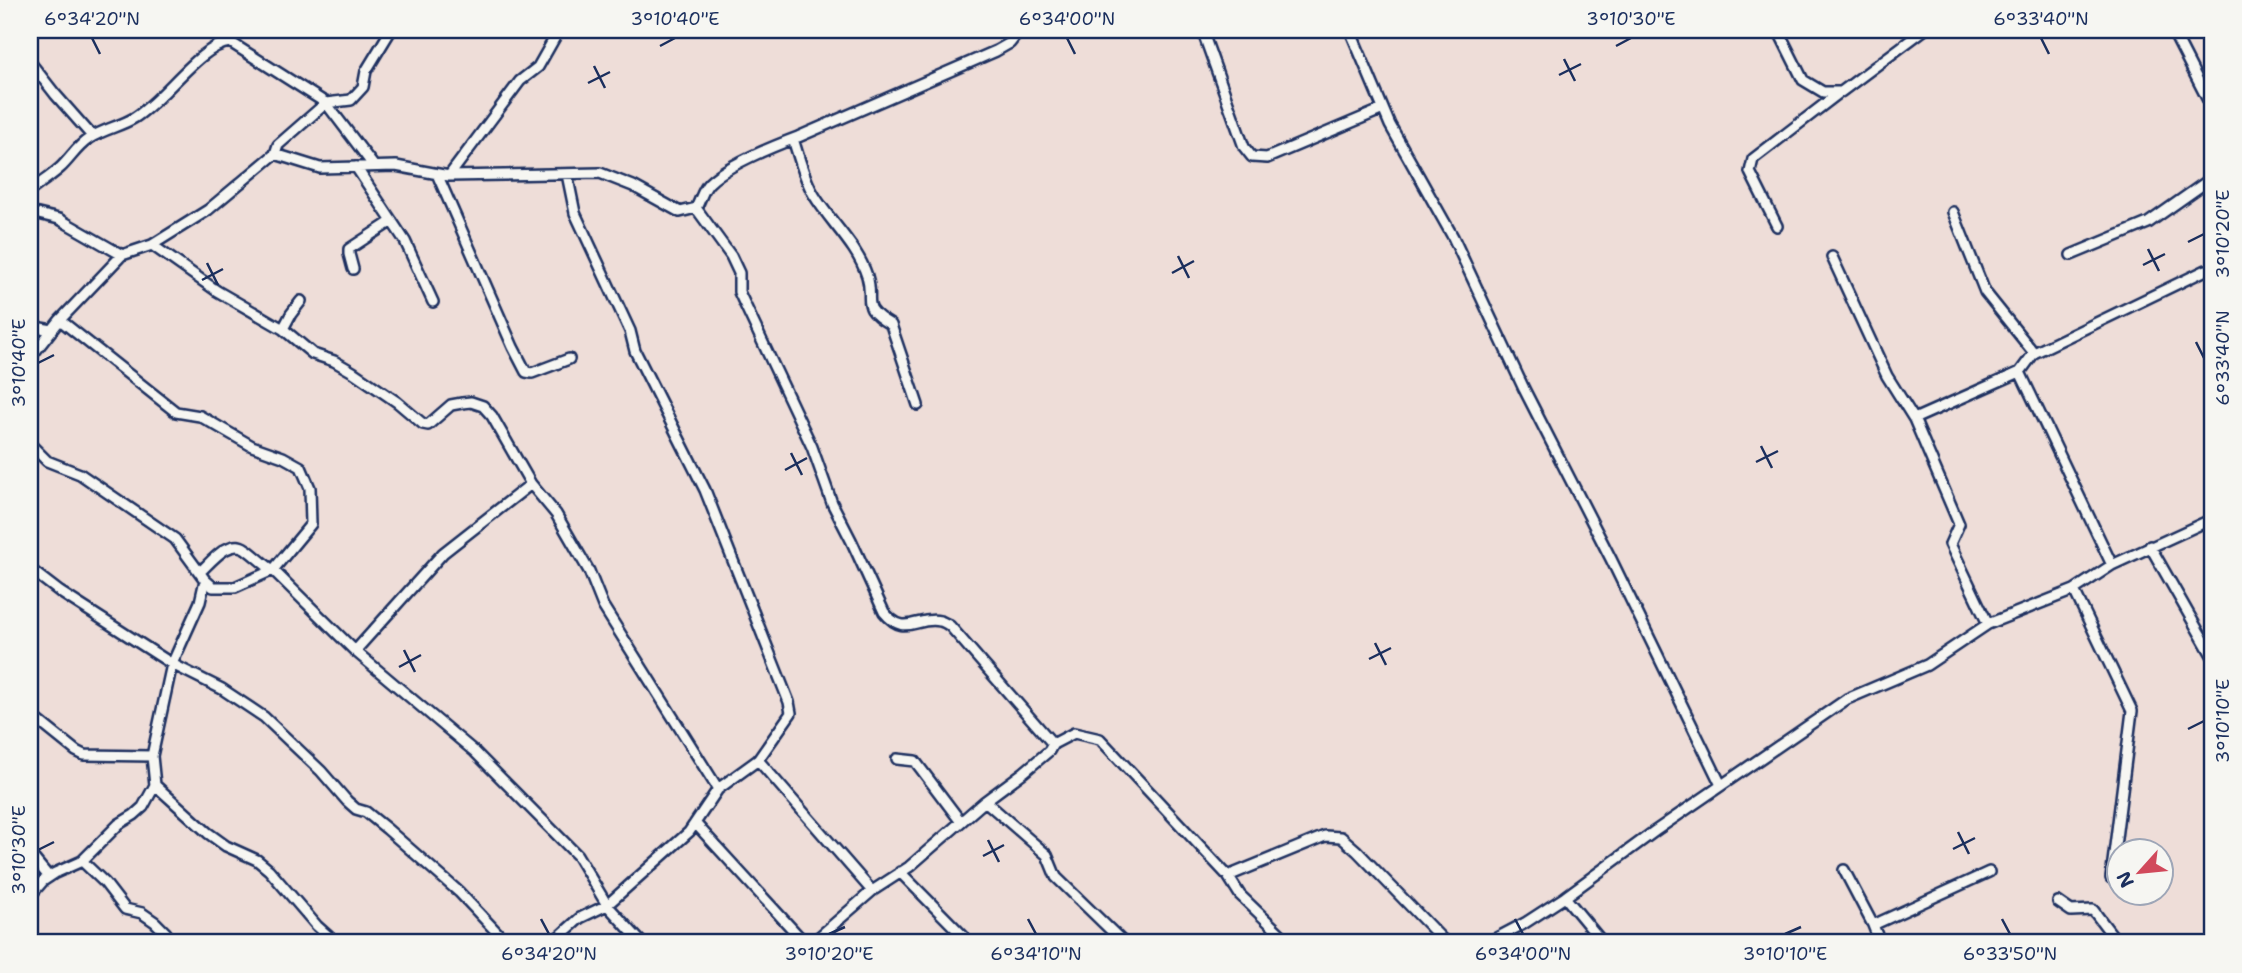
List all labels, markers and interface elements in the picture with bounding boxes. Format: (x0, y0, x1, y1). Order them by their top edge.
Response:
text: 6°34'20"N (44, 7, 140, 31)
text: 3°10'40"E (630, 7, 720, 31)
text: 6°34'00"N (1019, 7, 1115, 31)
text: 3°10'30"E (1586, 7, 1676, 31)
text: 6°33'40"N (1993, 7, 2089, 31)
text: 3°10'20"E (2211, 189, 2235, 279)
text: 6°33'40"N (2211, 310, 2235, 406)
text: 3°10'40"E (7, 318, 31, 408)
text: 3°10'10"E (2211, 679, 2235, 763)
text: 3°10'30"E (7, 805, 31, 895)
north arrow (2106, 836, 2176, 906)
text: N (2111, 867, 2140, 892)
text: 6°34'20"N (501, 942, 597, 966)
text: 3°10'20"E (784, 942, 874, 966)
text: 6°34'10"N (990, 942, 1082, 966)
text: 6°34'00"N (1475, 942, 1571, 966)
text: 3°10'10"E (1743, 942, 1827, 966)
text: 6°33'50"N (1963, 942, 2057, 966)

